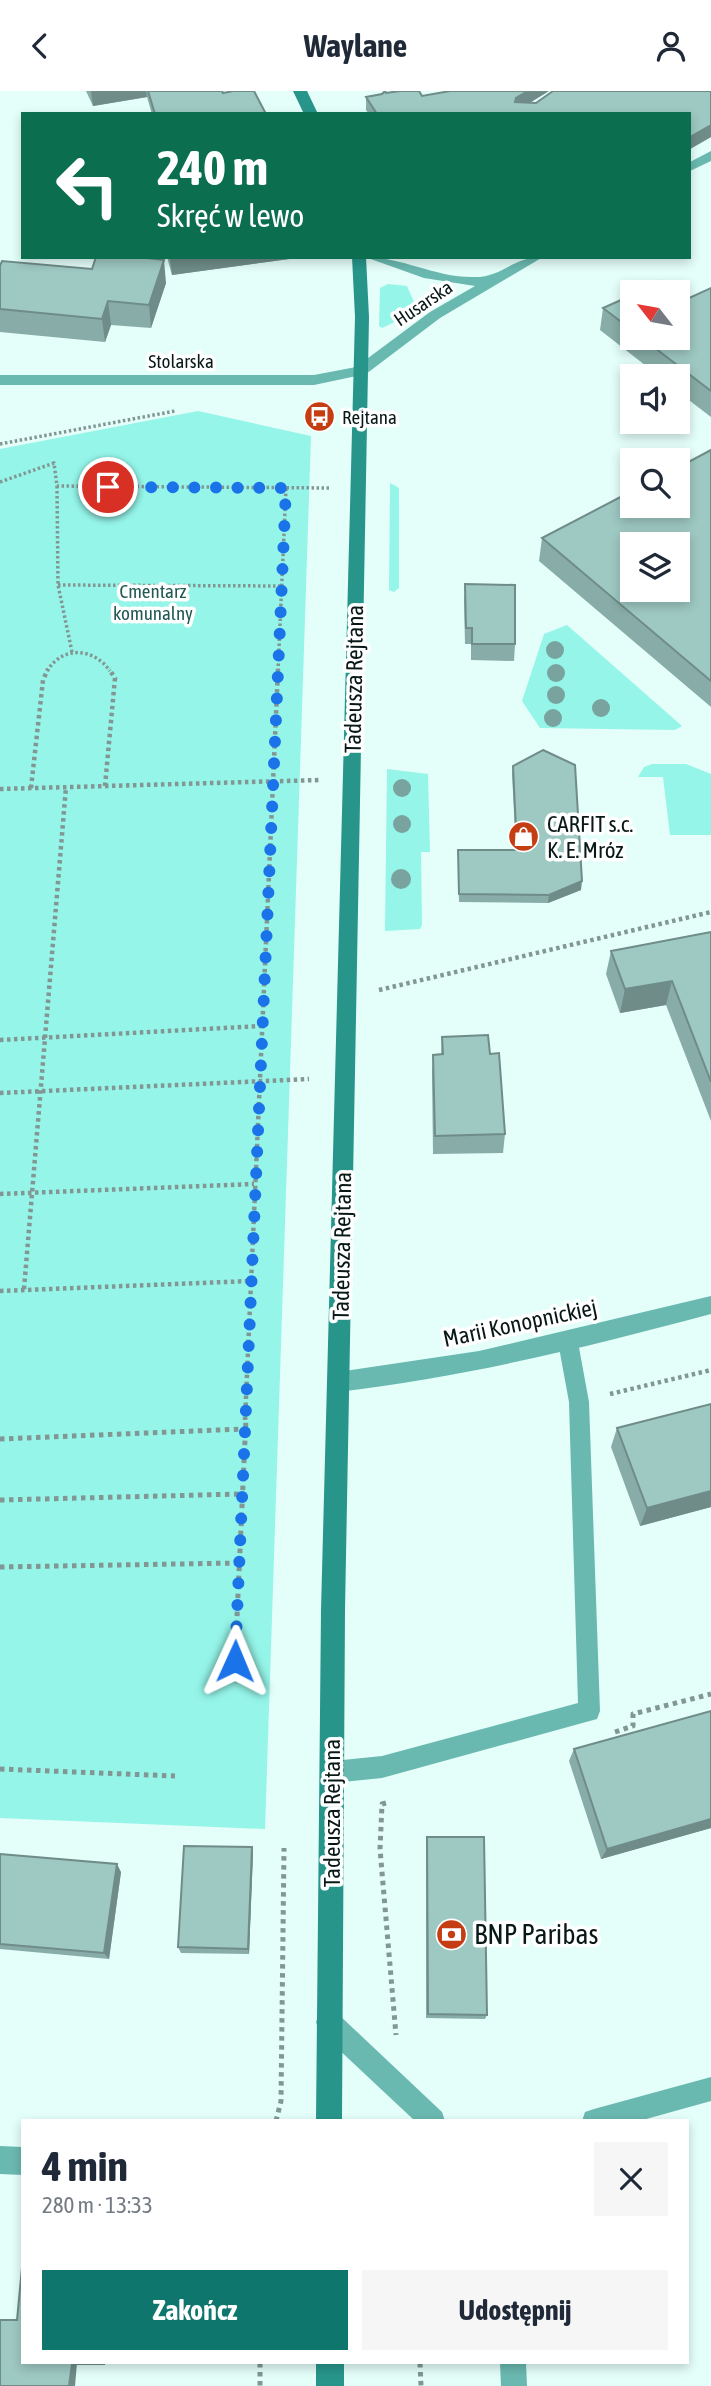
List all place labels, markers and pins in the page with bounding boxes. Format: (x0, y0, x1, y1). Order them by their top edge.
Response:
bus stop icon: Rejtana (302, 400, 336, 434)
place label: Rejtana (342, 406, 397, 428)
pin (78, 457, 138, 517)
place label: CARFIT s.c. K. E. Mróz (547, 811, 633, 863)
shop icon: CARFIT s.c. K. E. Mróz (507, 820, 541, 854)
bank icon: BNP Paribas (434, 1917, 468, 1951)
place label: BNP Paribas (474, 1918, 598, 1950)

